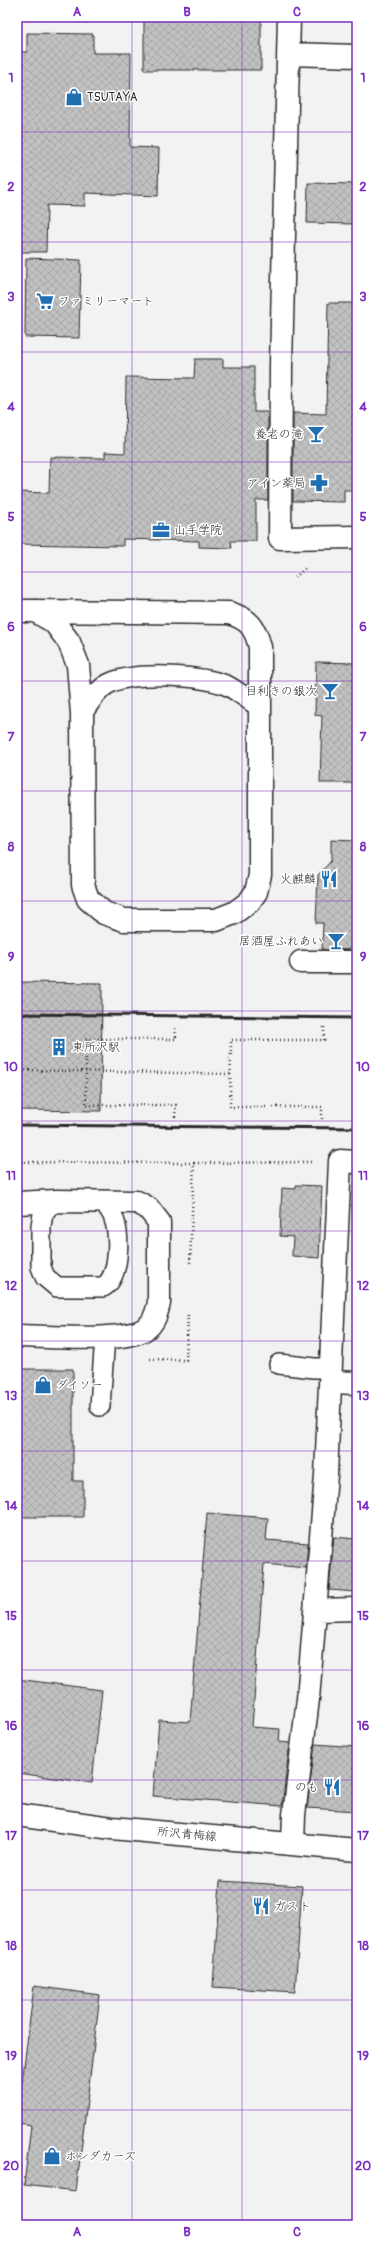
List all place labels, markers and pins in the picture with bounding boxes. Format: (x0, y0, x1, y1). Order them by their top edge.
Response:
shop icon: TSUTAYA (64, 87, 84, 107)
place label: TSUTAYA (87, 90, 138, 105)
supermarket icon: ファミリーマート (35, 291, 55, 311)
place label: ファミリーマート (58, 294, 154, 309)
bar icon: 養老の滝 (306, 424, 326, 444)
place label: 養老の滝 (255, 427, 303, 442)
pharmacy icon: アイン薬局 (309, 473, 329, 493)
place label: アイン薬局 (247, 476, 306, 491)
office icon: 山手学院 (151, 520, 171, 540)
place label: 山手学院 (174, 523, 222, 538)
bar icon: 目利きの銀次 (320, 681, 340, 701)
place label: 目利きの銀次 (245, 684, 317, 699)
restaurant icon: 火麒麟 (319, 869, 339, 889)
place label: 火麒麟 (280, 872, 316, 887)
bar icon: 居酒屋ふれあい (326, 931, 346, 951)
place label: 居酒屋ふれあい (239, 934, 323, 949)
building icon: 東所沢駅 (49, 1037, 69, 1057)
place label: 東所沢駅 (72, 1040, 120, 1055)
shop icon: ダイソー (33, 1375, 53, 1395)
place label: ダイソー (56, 1378, 103, 1393)
restaurant icon: のも (322, 1777, 342, 1797)
place label: のも (295, 1780, 319, 1795)
restaurant icon: ガスト (251, 1896, 271, 1916)
place label: ガスト (274, 1899, 311, 1914)
shop icon: ホンダカーズ (42, 2146, 62, 2166)
place label: ホンダカーズ (65, 2149, 136, 2164)

